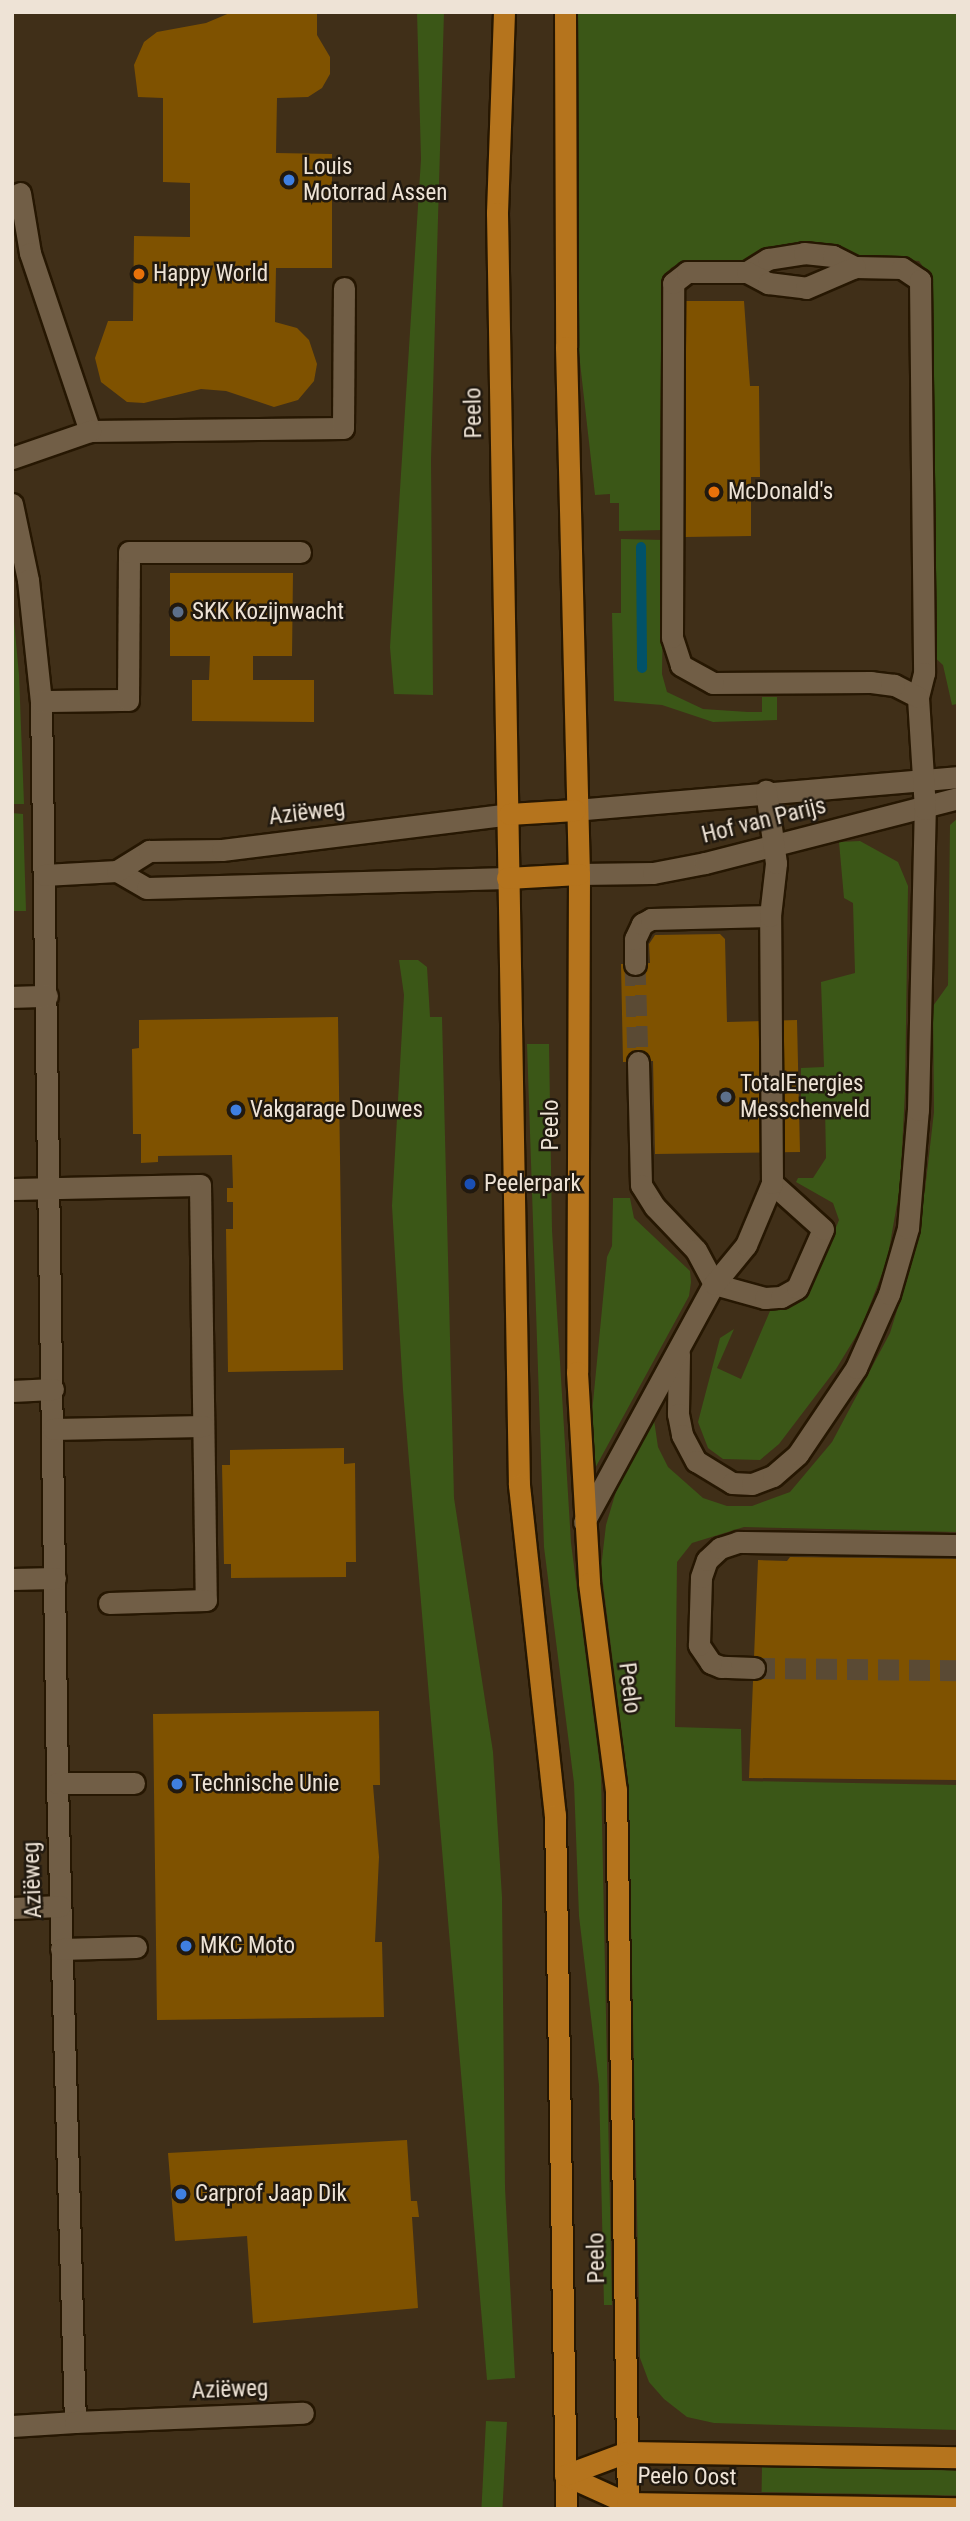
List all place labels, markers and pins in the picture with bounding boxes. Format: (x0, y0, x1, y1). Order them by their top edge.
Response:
place label: Louis Motorrad Assen (303, 153, 447, 207)
marker: Louis Motorrad Assen (281, 172, 297, 188)
place label: Happy World (153, 260, 268, 288)
marker: Happy World (131, 266, 147, 282)
place label: McDonald's (728, 478, 833, 506)
marker: McDonald's (706, 484, 722, 500)
place label: SKK Kozijnwacht (192, 598, 344, 626)
marker: SKK Kozijnwacht (170, 604, 186, 620)
place label: TotalEnergies Messchenveld (740, 1070, 870, 1124)
marker: TotalEnergies Messchenveld (718, 1089, 734, 1105)
place label: Vakgarage Douwes (250, 1096, 423, 1124)
marker: Vakgarage Douwes (228, 1102, 244, 1118)
place label: Peelerpark (484, 1170, 581, 1198)
marker: Peelerpark (462, 1176, 478, 1192)
place label: Technische Unie (191, 1770, 339, 1798)
marker: Technische Unie (169, 1776, 185, 1792)
place label: MKC Moto (200, 1932, 295, 1960)
marker: MKC Moto (178, 1938, 194, 1954)
place label: Carprof Jaap Dik (195, 2180, 347, 2208)
marker: Carprof Jaap Dik (173, 2186, 189, 2202)

